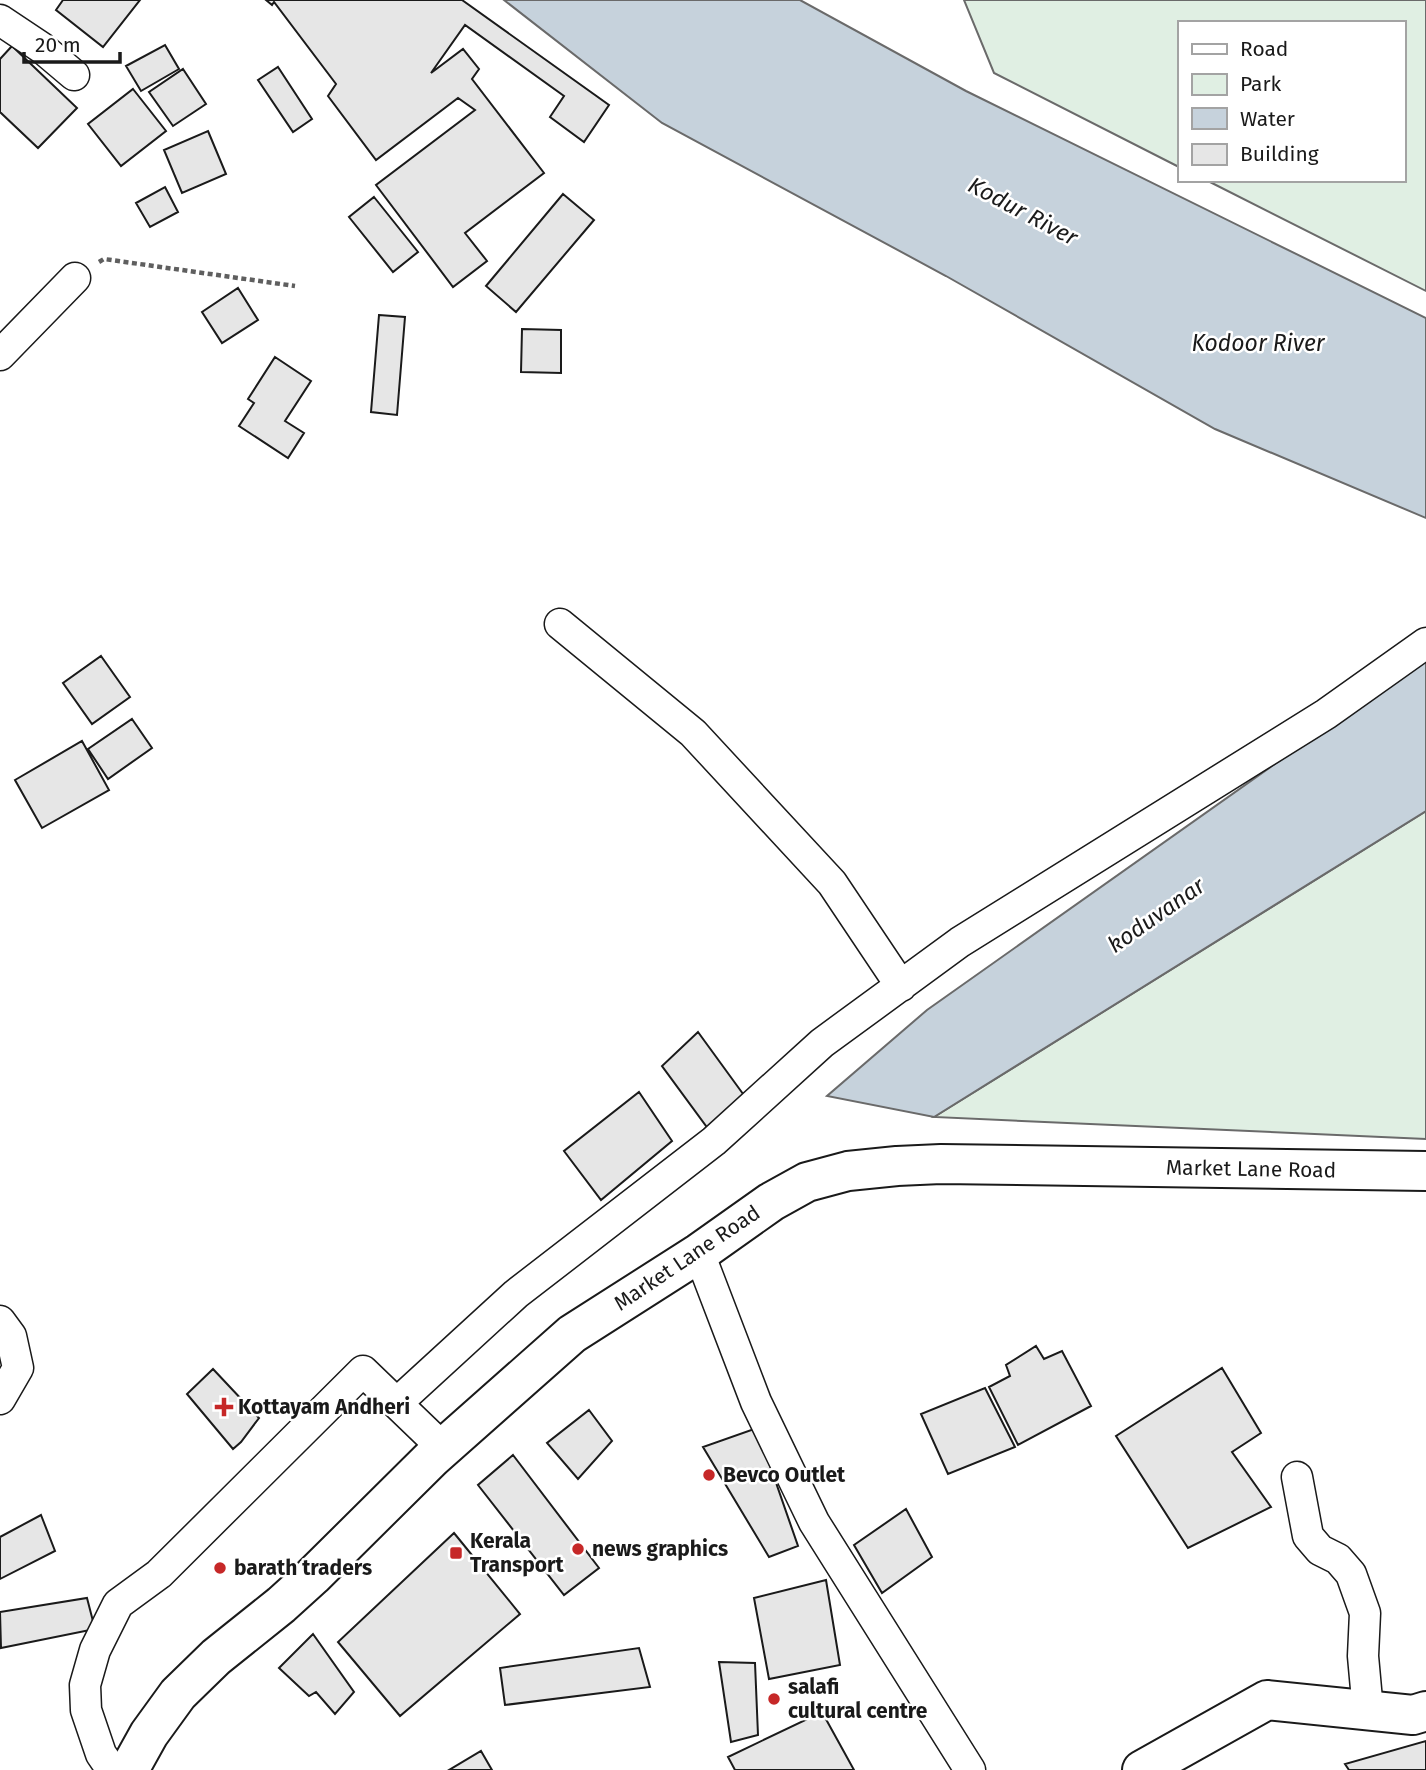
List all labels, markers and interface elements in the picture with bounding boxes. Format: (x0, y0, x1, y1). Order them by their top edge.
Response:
scale bar (24, 21, 121, 65)
legend (1178, 21, 1405, 182)
text: 20 m (35, 32, 81, 58)
text: Road (1240, 36, 1288, 62)
text: Park (1240, 71, 1282, 97)
text: Water (1240, 106, 1295, 132)
text: Building (1240, 141, 1319, 167)
water label: Kodur River (964, 171, 1084, 252)
water label: Kodoor River (1191, 329, 1326, 357)
water label: koduvanar (1102, 871, 1211, 959)
street label: Market Lane Road (1166, 1155, 1336, 1183)
street label: Market Lane Road (609, 1200, 765, 1316)
place label: Kottayam Andheri (238, 1394, 410, 1420)
marker: Kottayam Andheri (216, 1399, 232, 1415)
place label: Bevco Outlet (723, 1462, 846, 1488)
marker: Bevco Outlet (701, 1467, 717, 1483)
place label: Kerala Transport (470, 1528, 564, 1578)
place label: news graphics (592, 1536, 728, 1562)
marker: news graphics (570, 1541, 586, 1557)
marker: Kerala Transport (448, 1545, 464, 1561)
place label: barath traders (234, 1555, 372, 1581)
marker: barath traders (212, 1560, 228, 1576)
place label: salafi cultural centre (788, 1674, 928, 1724)
marker: salafi cultural centre (766, 1691, 782, 1707)

